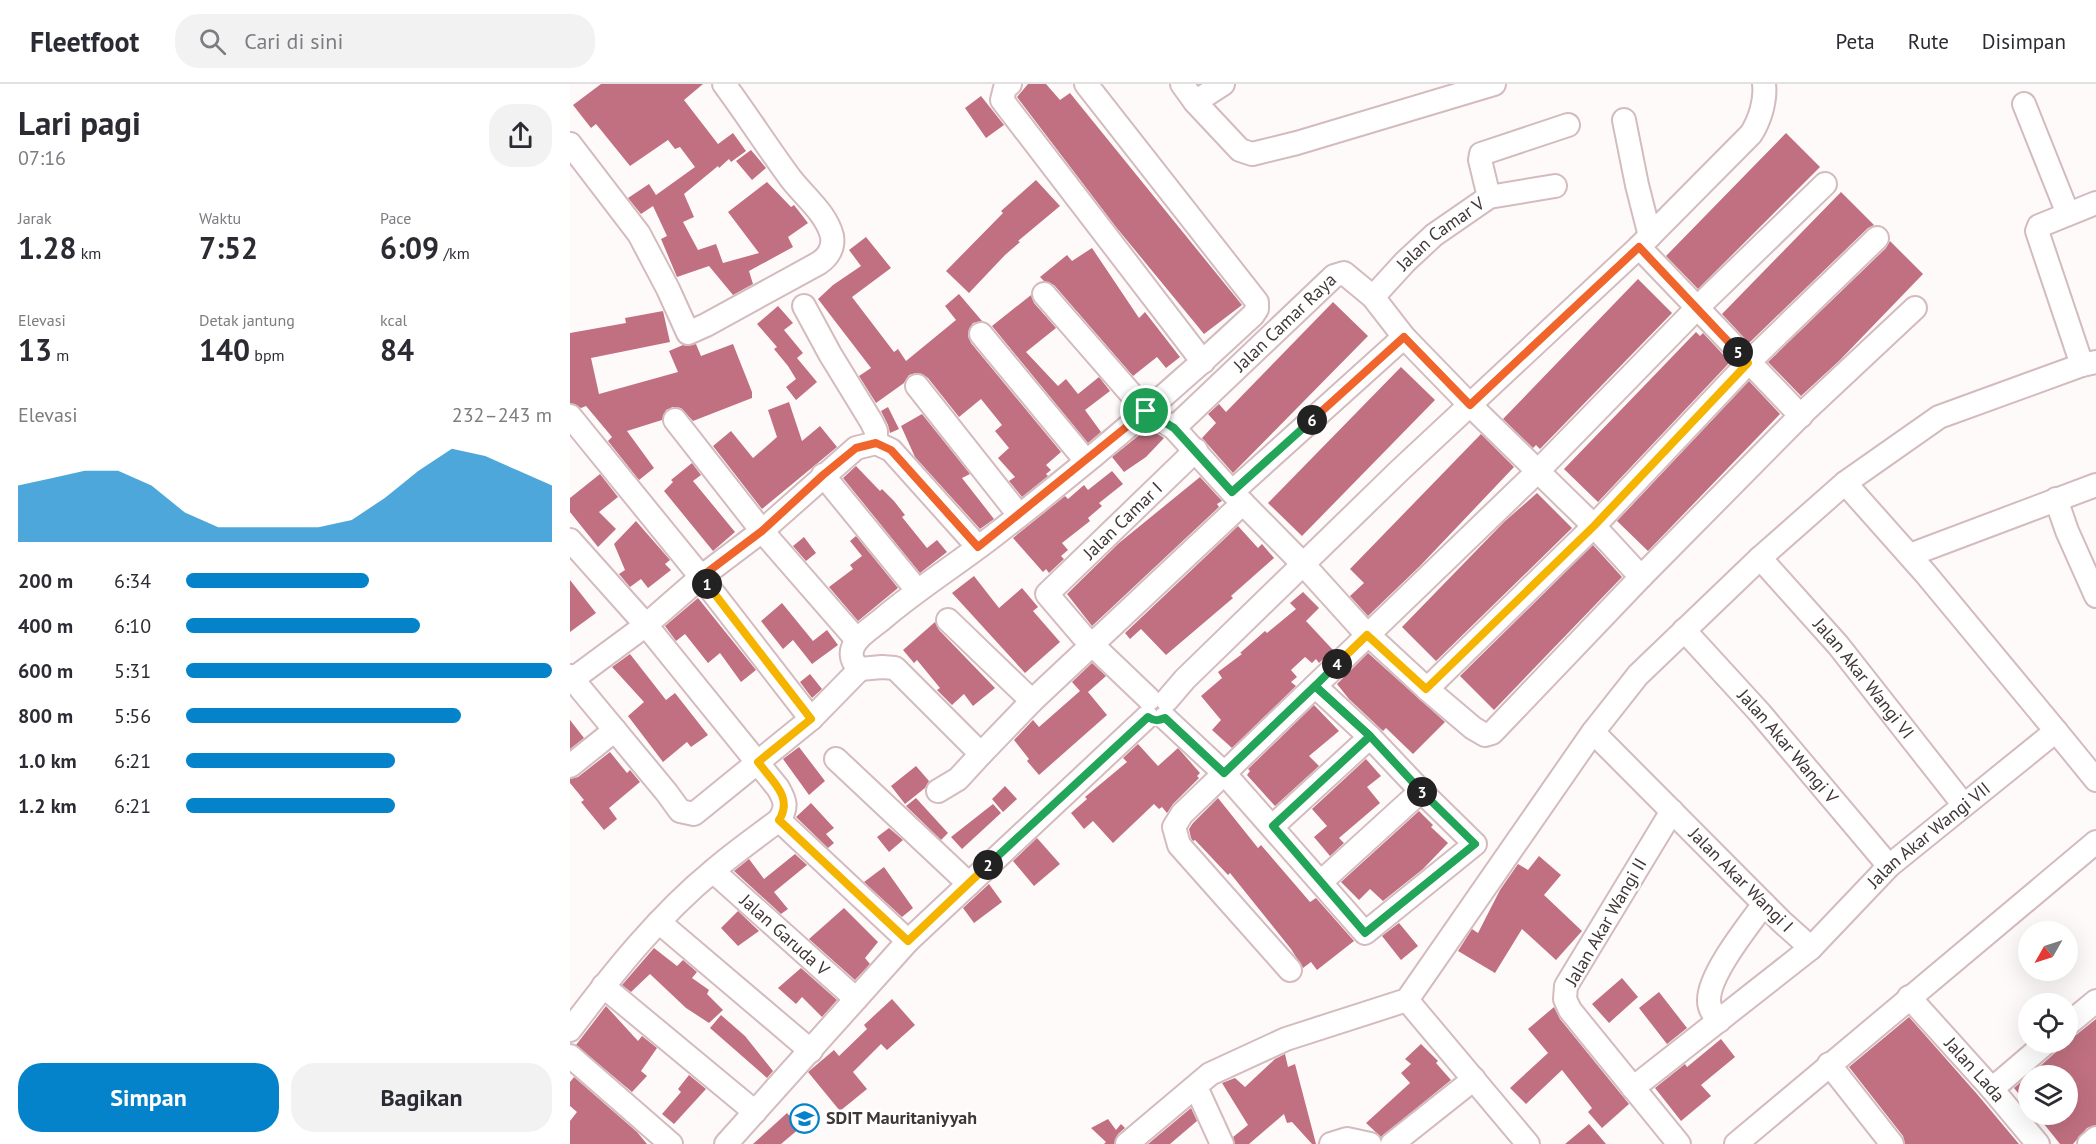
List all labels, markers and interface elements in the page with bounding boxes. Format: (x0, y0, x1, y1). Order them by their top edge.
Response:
search box (175, 14, 595, 68)
text: Fleetfoot (30, 23, 139, 60)
icon: search (196, 25, 229, 58)
text: Cari di sini (244, 27, 343, 55)
text: Peta (1835, 28, 1875, 55)
text: Rute (1908, 28, 1949, 55)
text: Disimpan (1982, 28, 2066, 55)
text: Lari pagi (18, 101, 141, 144)
button: share (489, 104, 552, 167)
text: 07:16 (18, 145, 66, 171)
street label: Jalan Camar V (1390, 191, 1489, 276)
text: Jarak (18, 208, 52, 228)
text: Waktu (199, 208, 241, 228)
text: Pace (380, 208, 411, 228)
text: 1.28 (18, 228, 76, 267)
text: 7:52 (199, 228, 258, 267)
text: 6:09 (380, 228, 439, 267)
text: km (76, 243, 101, 263)
text: /km (439, 243, 470, 263)
street label: Jalan Camar Raya (1228, 268, 1341, 377)
text: Elevasi (18, 310, 66, 330)
text: Detak jantung (199, 310, 295, 330)
text: kcal (380, 310, 407, 330)
text: 13 (18, 330, 52, 369)
text: 140 (199, 330, 250, 369)
text: 84 (380, 330, 414, 369)
pin: 5 (1723, 337, 1753, 367)
text: 5 (1733, 342, 1743, 362)
text: m (52, 345, 69, 365)
text: bpm (250, 345, 285, 365)
pin (1120, 385, 1171, 436)
icon: arrive (1129, 394, 1162, 427)
text: Elevasi (18, 402, 78, 428)
text: 232–243 m (452, 402, 552, 428)
pin: 6 (1297, 405, 1327, 435)
text: 6 (1307, 410, 1317, 430)
street label: Jalan Camar I (1077, 477, 1167, 565)
text: 200 m (18, 568, 73, 594)
text: 6:34 (114, 568, 151, 594)
pin: 1 (692, 569, 722, 599)
text: 1 (702, 574, 712, 594)
street label: Jalan Akar Wangi VI (1808, 612, 1919, 743)
text: 400 m (18, 613, 73, 639)
text: 6:10 (114, 613, 151, 639)
pin: 4 (1322, 649, 1352, 679)
text: 4 (1332, 654, 1342, 674)
text: 600 m (18, 658, 73, 684)
text: 5:31 (114, 658, 151, 684)
street label: Jalan Akar Wangi V (1732, 683, 1844, 809)
text: 800 m (18, 703, 73, 729)
text: 5:56 (114, 703, 151, 729)
text: 1.0 km (18, 748, 77, 774)
text: 6:21 (114, 748, 151, 774)
pin: 3 (1407, 777, 1437, 807)
street label: Jalan Akar Wangi VII (1861, 777, 1995, 893)
text: 3 (1417, 782, 1427, 802)
text: 1.2 km (18, 793, 77, 819)
text: 6:21 (114, 793, 151, 819)
street label: Jalan Akar Wangi I (1684, 822, 1798, 937)
pin: 2 (973, 850, 1003, 880)
street label: Jalan Akar Wangi II (1559, 854, 1651, 991)
text: 2 (983, 855, 993, 875)
street label: Jalan Garuda V (735, 888, 835, 981)
north arrow (2018, 921, 2078, 981)
map controls (2018, 921, 2078, 1125)
button: locate (2018, 993, 2078, 1053)
street label: Jalan Lada (1939, 1031, 2010, 1107)
button: Simpan (18, 1063, 279, 1132)
button: Bagikan (291, 1063, 552, 1132)
button: layers (2018, 1065, 2078, 1125)
school or university icon: SDIT Mauritaniyyah (789, 1102, 821, 1134)
place label: SDIT Mauritaniyyah (826, 1106, 977, 1129)

